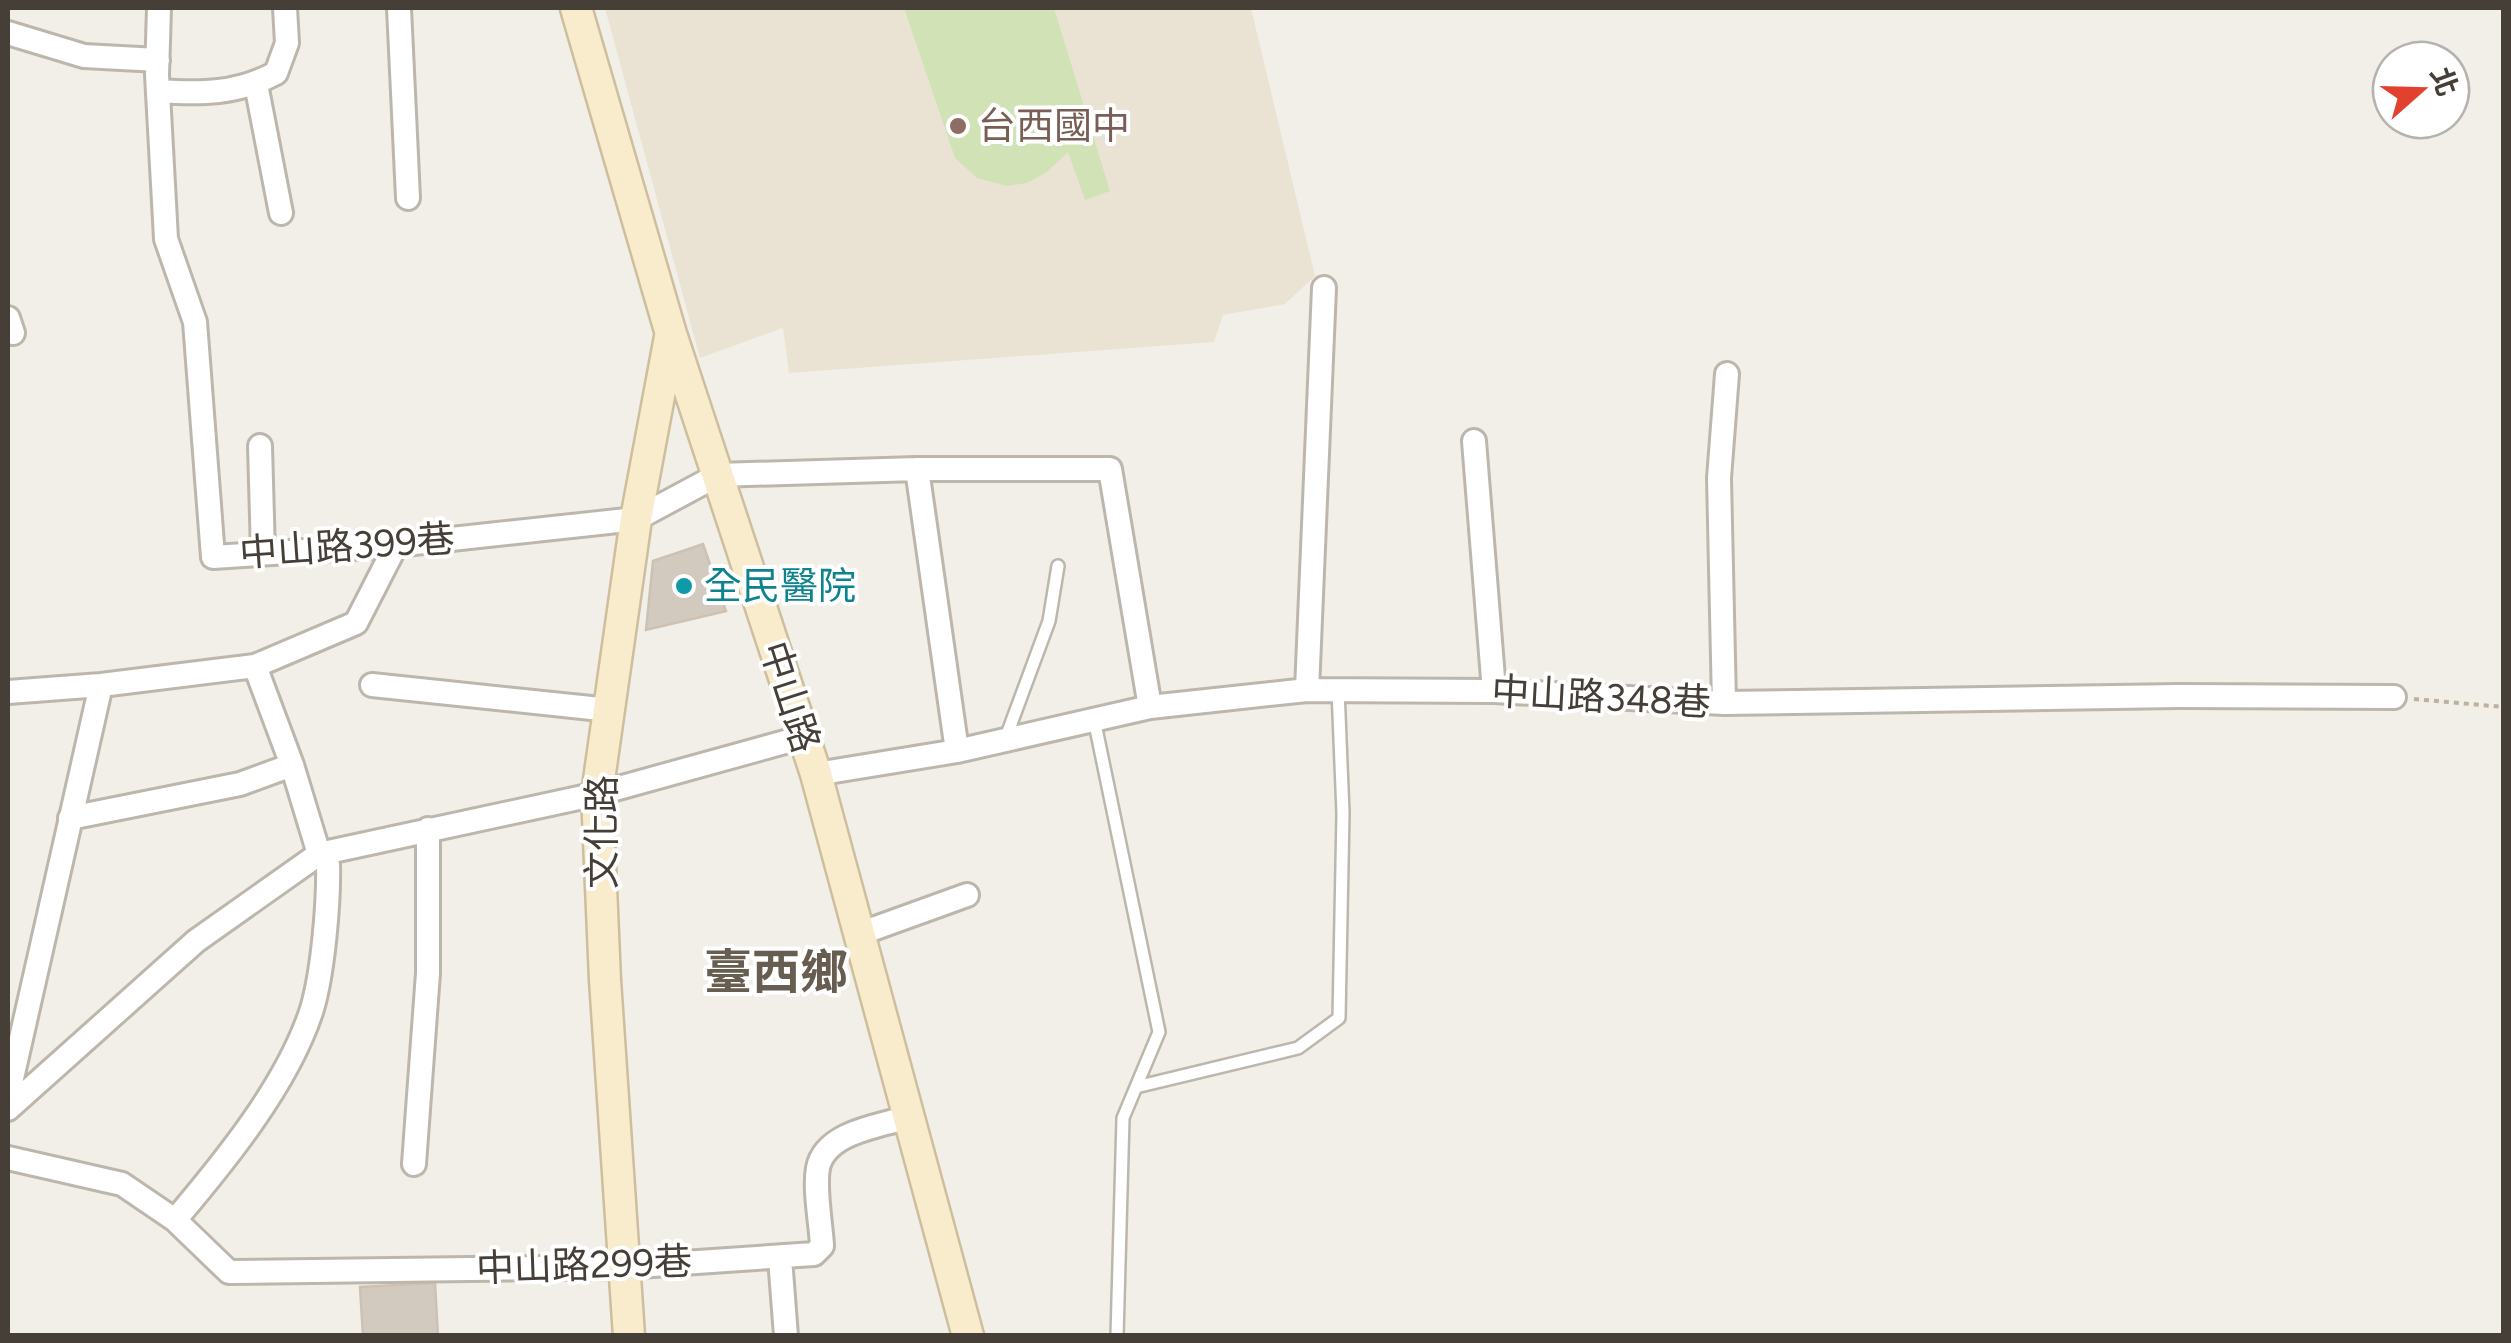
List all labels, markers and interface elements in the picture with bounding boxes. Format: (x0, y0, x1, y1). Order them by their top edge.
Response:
north arrow (2371, 40, 2471, 140)
text: 北 (2424, 62, 2465, 100)
place label: 台西國中 (978, 103, 1130, 149)
marker: 台西國中 (947, 115, 969, 137)
street label: 中山路399巷 (238, 516, 456, 576)
place label: 全民醫院 (704, 563, 856, 609)
marker: 全民醫院 (673, 575, 695, 597)
street label: 中山路 (751, 636, 829, 758)
street label: 中山路348巷 (1490, 668, 1712, 726)
street label: 文化路 (579, 775, 625, 889)
district label: 臺西鄉 (704, 943, 848, 1001)
street label: 中山路299巷 (475, 1238, 693, 1292)

